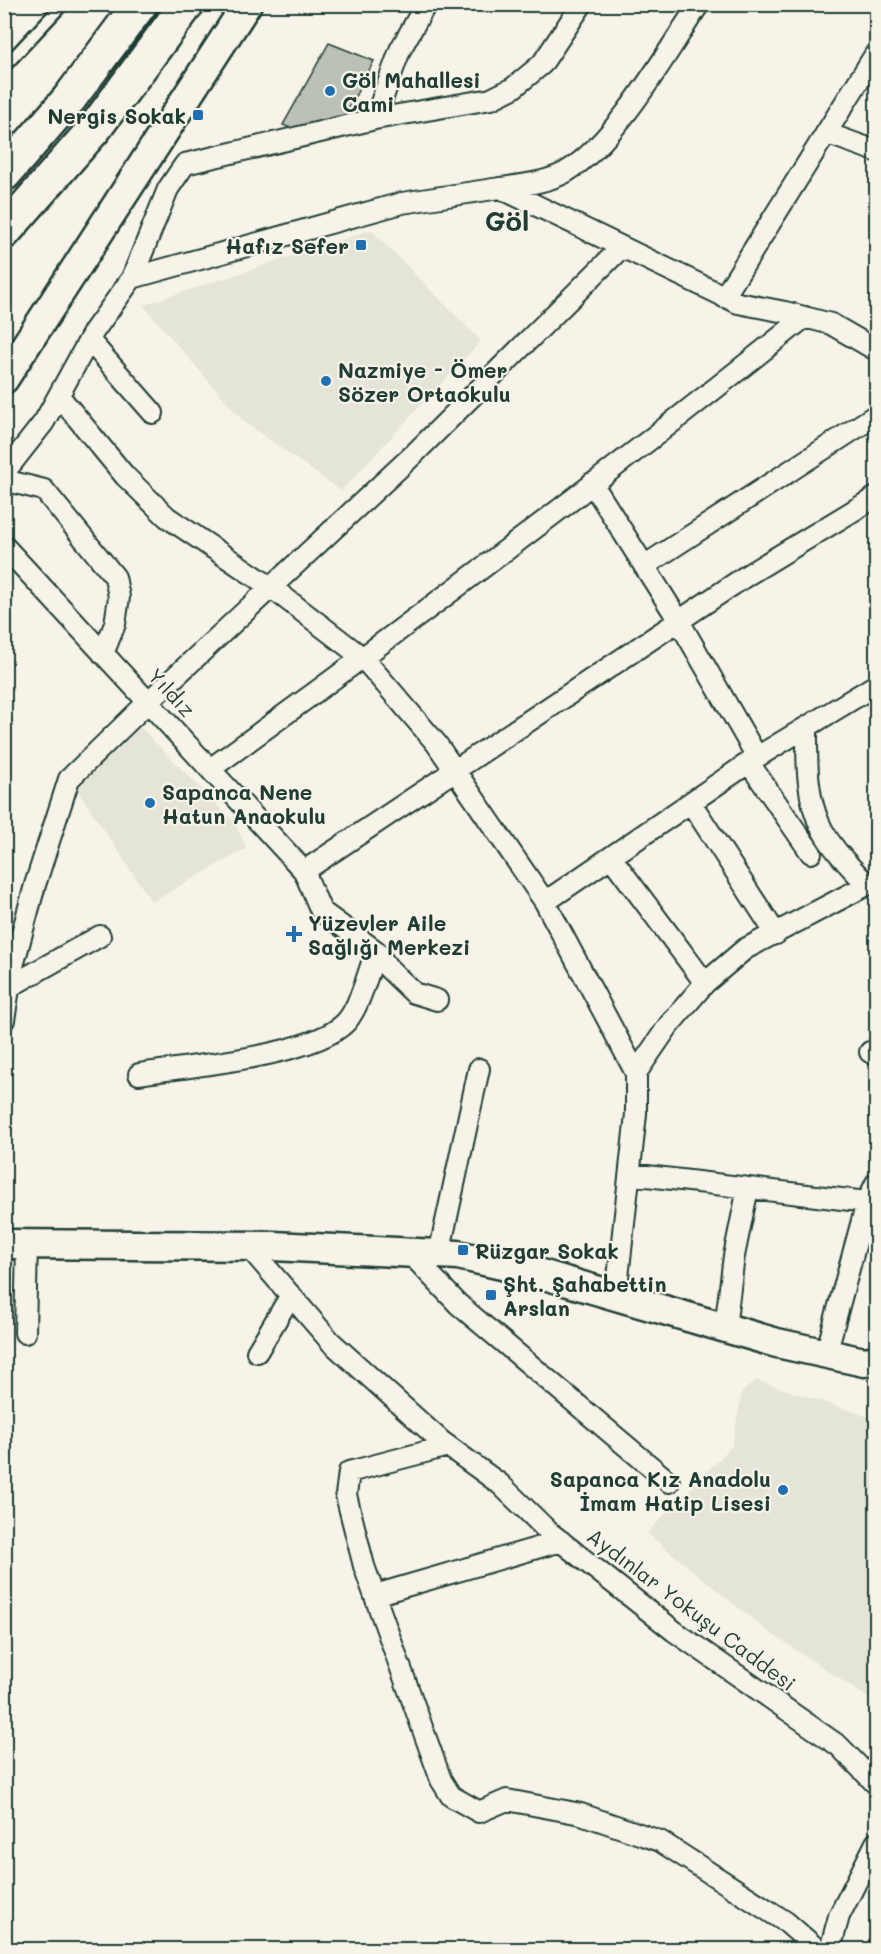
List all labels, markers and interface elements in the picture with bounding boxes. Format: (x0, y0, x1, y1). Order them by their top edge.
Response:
place label: Göl Mahallesi Cami (342, 66, 481, 117)
marker: Göl Mahallesi Cami (323, 84, 337, 98)
place label: Nergis Sokak (47, 102, 186, 129)
marker: Nergis Sokak (191, 108, 205, 122)
district label: Göl (485, 203, 529, 238)
place label: Hafız Sefer (225, 232, 349, 259)
marker: Hafız Sefer (354, 238, 368, 252)
place label: Nazmiye - Ömer Sözer Ortaokulu (338, 356, 511, 407)
marker: Nazmiye - Ömer Sözer Ortaokulu (319, 374, 333, 388)
street label: Yıldız (143, 662, 201, 722)
place label: Sapanca Nene Hatun Anaokulu (162, 778, 326, 829)
marker: Sapanca Nene Hatun Anaokulu (143, 796, 157, 810)
place label: Yüzevler Aile Sağlığı Merkezi (308, 909, 470, 960)
marker: Yüzevler Aile Sağlığı Merkezi (285, 925, 303, 943)
place label: Rüzgar Sokak (475, 1237, 619, 1264)
marker: Rüzgar Sokak (456, 1243, 470, 1257)
place label: Şht. Şahabettin Arslan (503, 1270, 667, 1321)
marker: Şht. Şahabettin Arslan (484, 1288, 498, 1302)
place label: Sapanca Kız Anadolu İmam Hatip Lisesi (550, 1465, 771, 1516)
marker: Sapanca Kız Anadolu İmam Hatip Lisesi (776, 1483, 790, 1497)
street label: Aydınlar Yokuşu Caddesi (582, 1522, 802, 1696)

